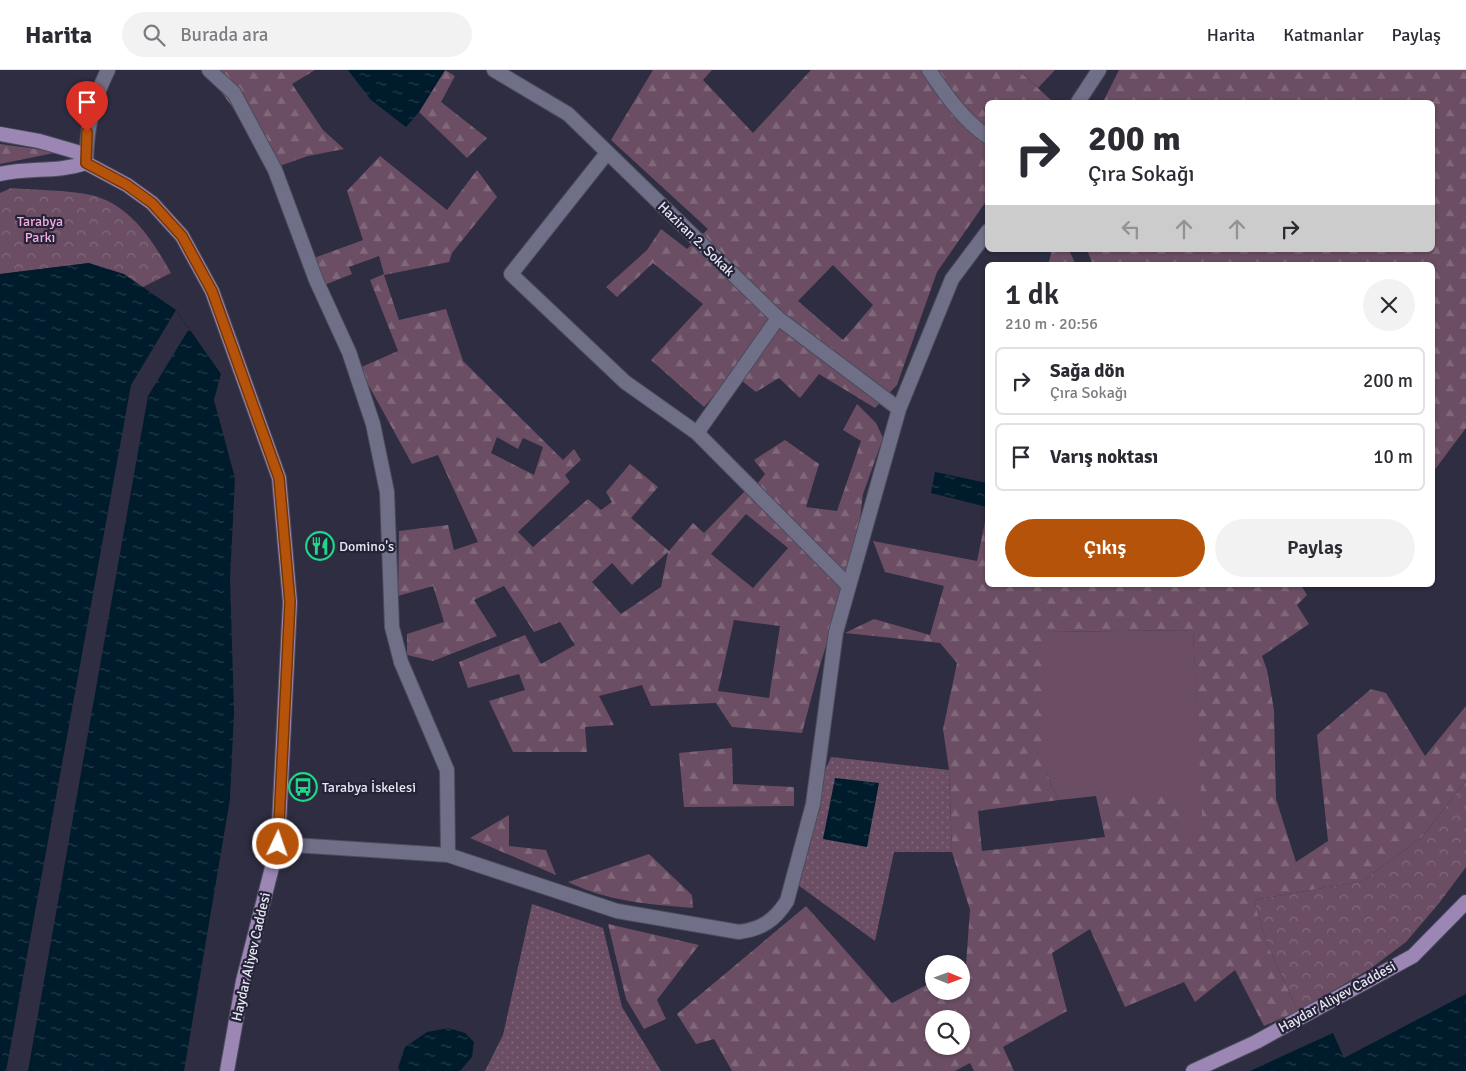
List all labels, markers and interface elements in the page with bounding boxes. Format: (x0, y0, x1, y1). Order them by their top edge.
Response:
search box (122, 12, 472, 57)
text: Harita (25, 20, 92, 50)
icon: search (140, 21, 168, 49)
text: Burada ara (180, 23, 268, 47)
text: Harita (1207, 24, 1255, 46)
text: Katmanlar (1283, 24, 1364, 46)
text: Paylaş (1392, 24, 1441, 46)
pin (66, 81, 108, 132)
icon: arrive (73, 88, 101, 116)
text: 200 m (1088, 117, 1181, 160)
icon: right (1005, 120, 1070, 185)
text: Çıra Sokağı (1088, 160, 1195, 187)
street label: Haziran 2. Sokak (654, 198, 738, 280)
park label: Tarabya Parkı (17, 213, 63, 246)
icon: left (1117, 215, 1145, 243)
icon: ahead (1170, 215, 1198, 243)
icon: ahead (1223, 215, 1251, 243)
icon: right (1276, 215, 1304, 243)
text: 1 dk (1005, 276, 1059, 313)
button: close (1363, 279, 1415, 331)
text: 210 m · 20:56 (1005, 314, 1098, 334)
text: Sağa dön (1050, 359, 1125, 383)
icon: right (1007, 367, 1035, 395)
text: 200 m (1363, 369, 1413, 393)
text: Çıra Sokağı (1050, 383, 1127, 403)
icon: arrive (1007, 443, 1035, 471)
text: Varış noktası (1050, 445, 1158, 469)
text: 10 m (1373, 445, 1413, 469)
button: Çıkış (1005, 519, 1205, 577)
button: Paylaş (1215, 519, 1415, 577)
restaurant icon: Domino's (305, 531, 335, 561)
place label: Domino's (339, 538, 394, 555)
bus stop icon: Tarabya İskelesi (288, 772, 318, 802)
place label: Tarabya İskelesi (322, 779, 416, 796)
position arrow (251, 817, 303, 869)
street label: Haydar Aliyev Caddesi (228, 891, 274, 1023)
north arrow (925, 955, 970, 1000)
map controls (925, 955, 970, 1055)
street label: Haydar Aliyev Caddesi (1275, 958, 1399, 1036)
button: search (925, 1010, 970, 1055)

